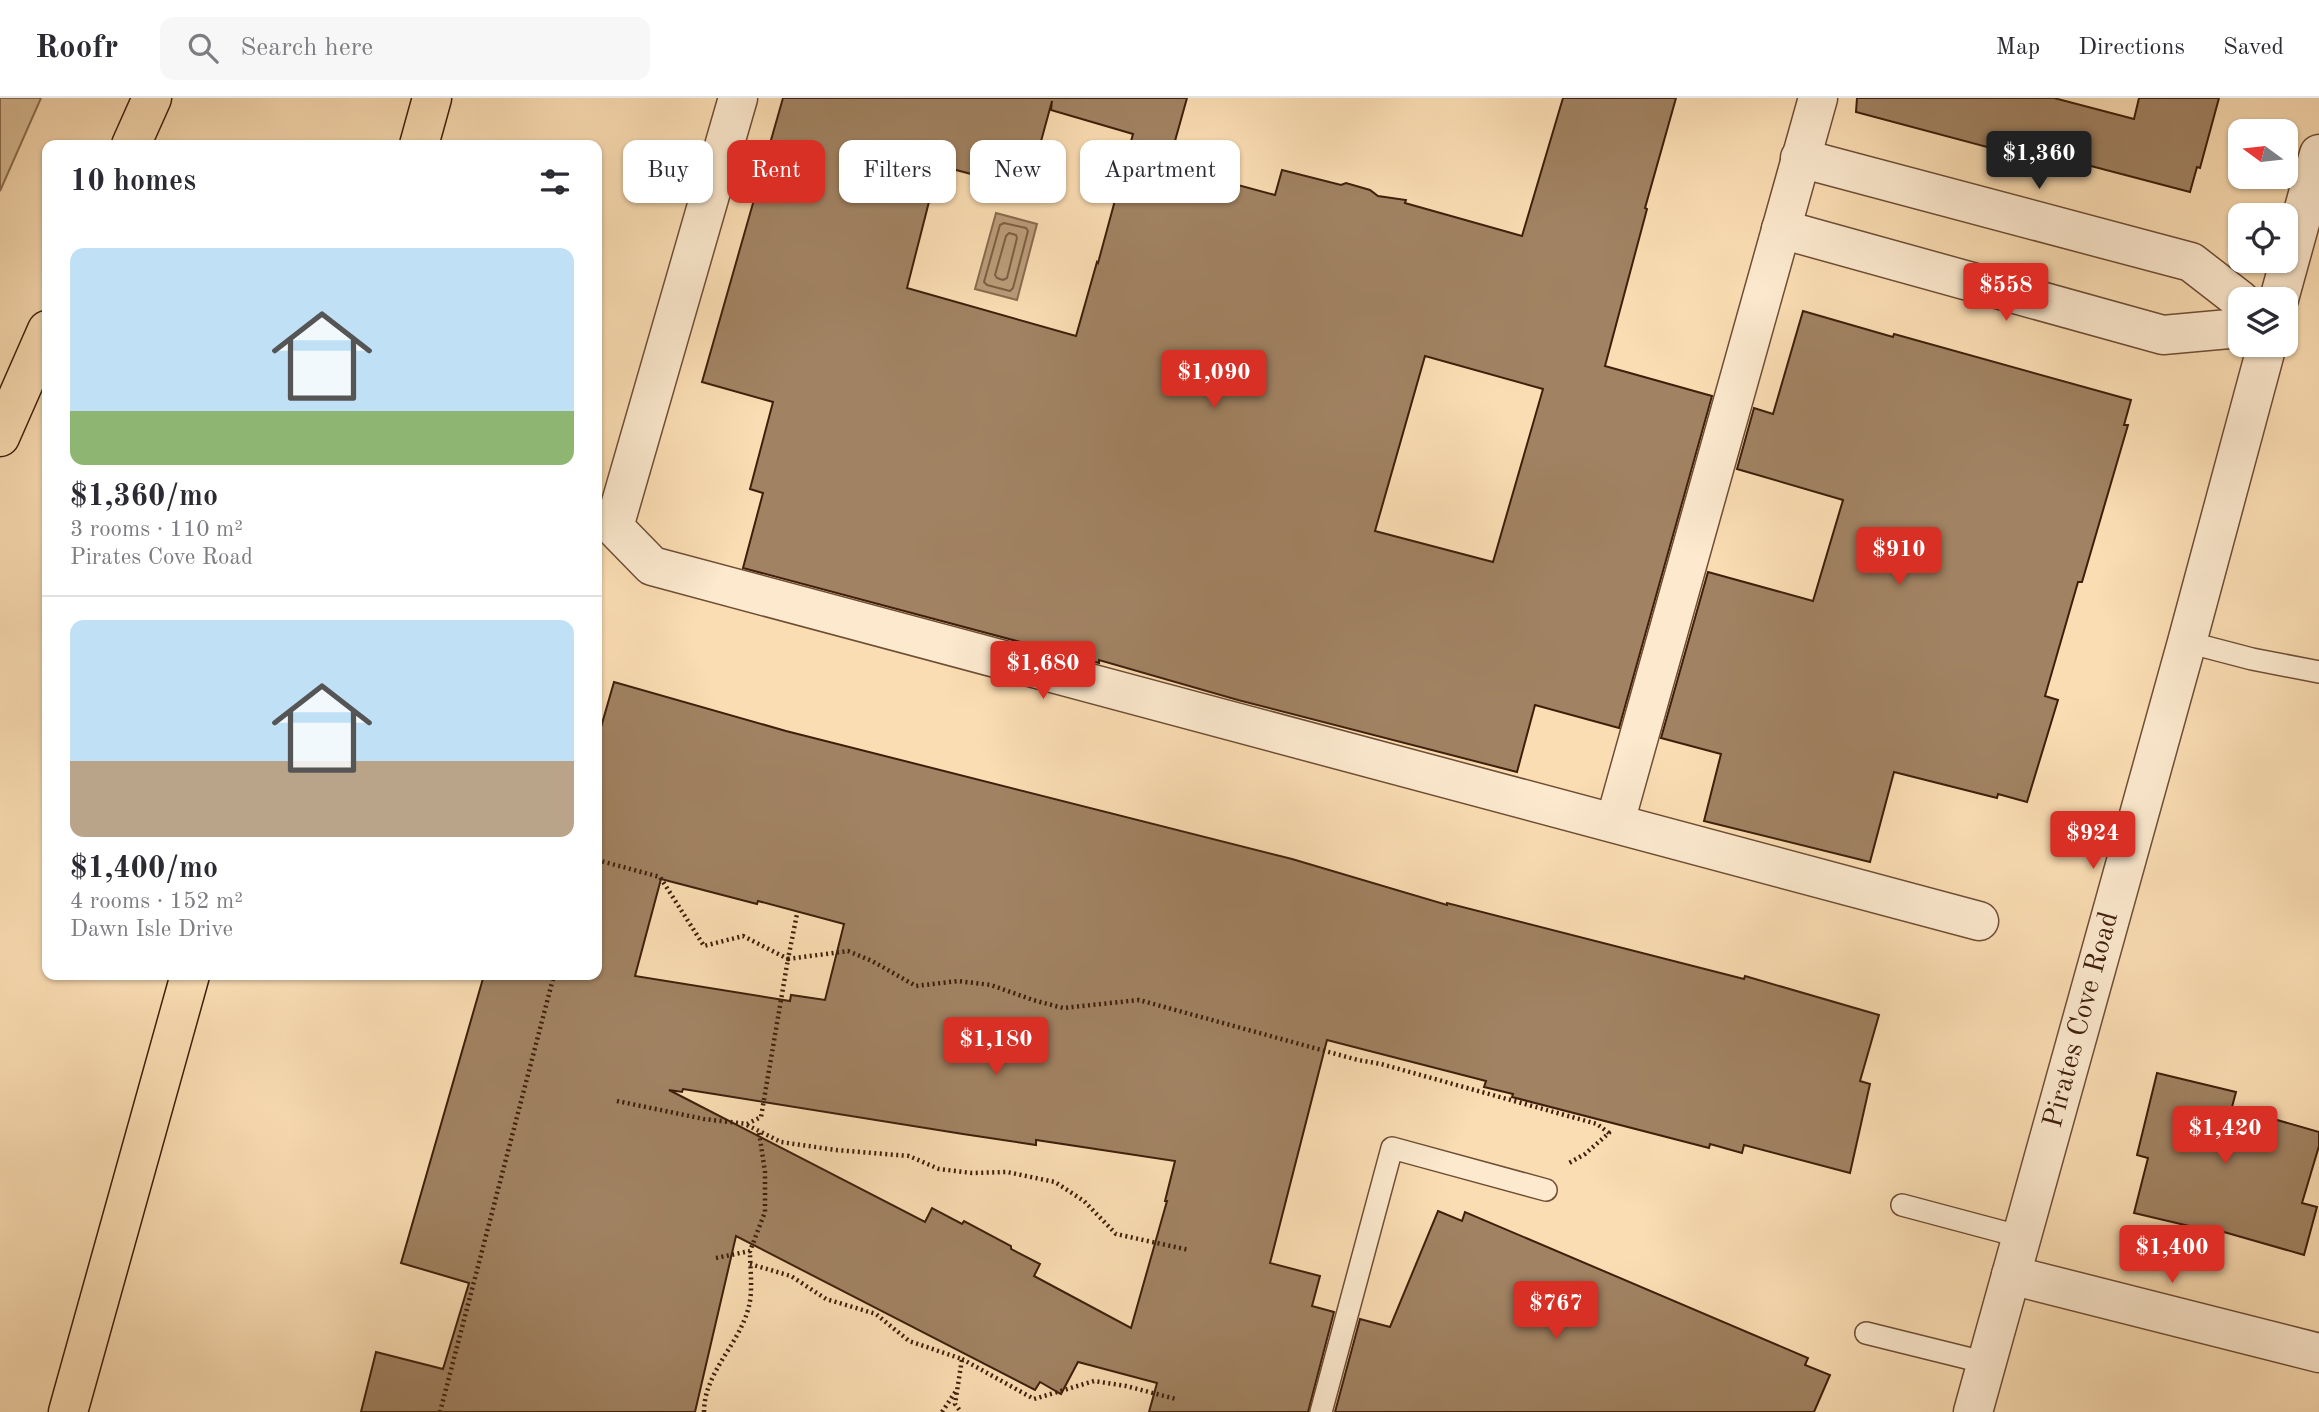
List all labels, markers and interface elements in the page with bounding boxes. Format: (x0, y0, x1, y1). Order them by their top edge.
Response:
search box (160, 17, 650, 80)
icon: search (184, 29, 222, 67)
text: Roofr (35, 32, 118, 65)
text: Search here (240, 35, 373, 61)
text: Map (1996, 36, 2040, 60)
text: Directions (2078, 36, 2185, 60)
text: Saved (2223, 36, 2284, 60)
north arrow (2228, 119, 2298, 189)
map controls (2228, 119, 2298, 357)
pin: $1,360 (1982, 132, 2096, 191)
chip: Buy (623, 140, 713, 203)
chip: Rent (727, 140, 825, 203)
chip: Filters (839, 140, 956, 203)
chip: New (970, 140, 1066, 203)
chip: Apartment (1080, 140, 1240, 203)
text: $1,360 (2002, 142, 2076, 165)
icon: filters (536, 163, 574, 201)
text: 10 homes (70, 167, 196, 197)
button: locate (2228, 203, 2298, 273)
pin: $558 (1965, 264, 2047, 323)
text: $558 (1979, 274, 2033, 297)
button: layers (2228, 287, 2298, 357)
icon: home (259, 293, 385, 419)
pin: $1,090 (1157, 350, 1271, 410)
text: $1,090 (1177, 361, 1251, 384)
text: $1,360/mo (70, 482, 218, 512)
text: 3 rooms · 110 m² (70, 518, 243, 541)
pin: $910 (1858, 528, 1940, 587)
text: $910 (1872, 538, 1926, 561)
text: Pirates Cove Road (70, 546, 253, 569)
pin: $1,680 (986, 642, 1100, 701)
text: $1,680 (1006, 652, 1080, 675)
icon: home (259, 665, 385, 791)
pin: $924 (2052, 812, 2134, 871)
text: $924 (2066, 822, 2120, 845)
text: $1,400/mo (70, 854, 218, 884)
text: 4 rooms · 152 m² (70, 890, 243, 913)
street label: Pirates Cove Road (2040, 909, 2124, 1131)
text: Dawn Isle Drive (70, 918, 233, 941)
pin: $1,180 (939, 1018, 1053, 1077)
text: $1,180 (959, 1028, 1033, 1051)
pin: $1,420 (2168, 1107, 2282, 1166)
text: $1,420 (2188, 1117, 2262, 1140)
pin: $1,400 (2115, 1226, 2229, 1285)
text: $1,400 (2135, 1236, 2209, 1259)
pin: $767 (1515, 1282, 1597, 1341)
text: $767 (1529, 1292, 1583, 1315)

